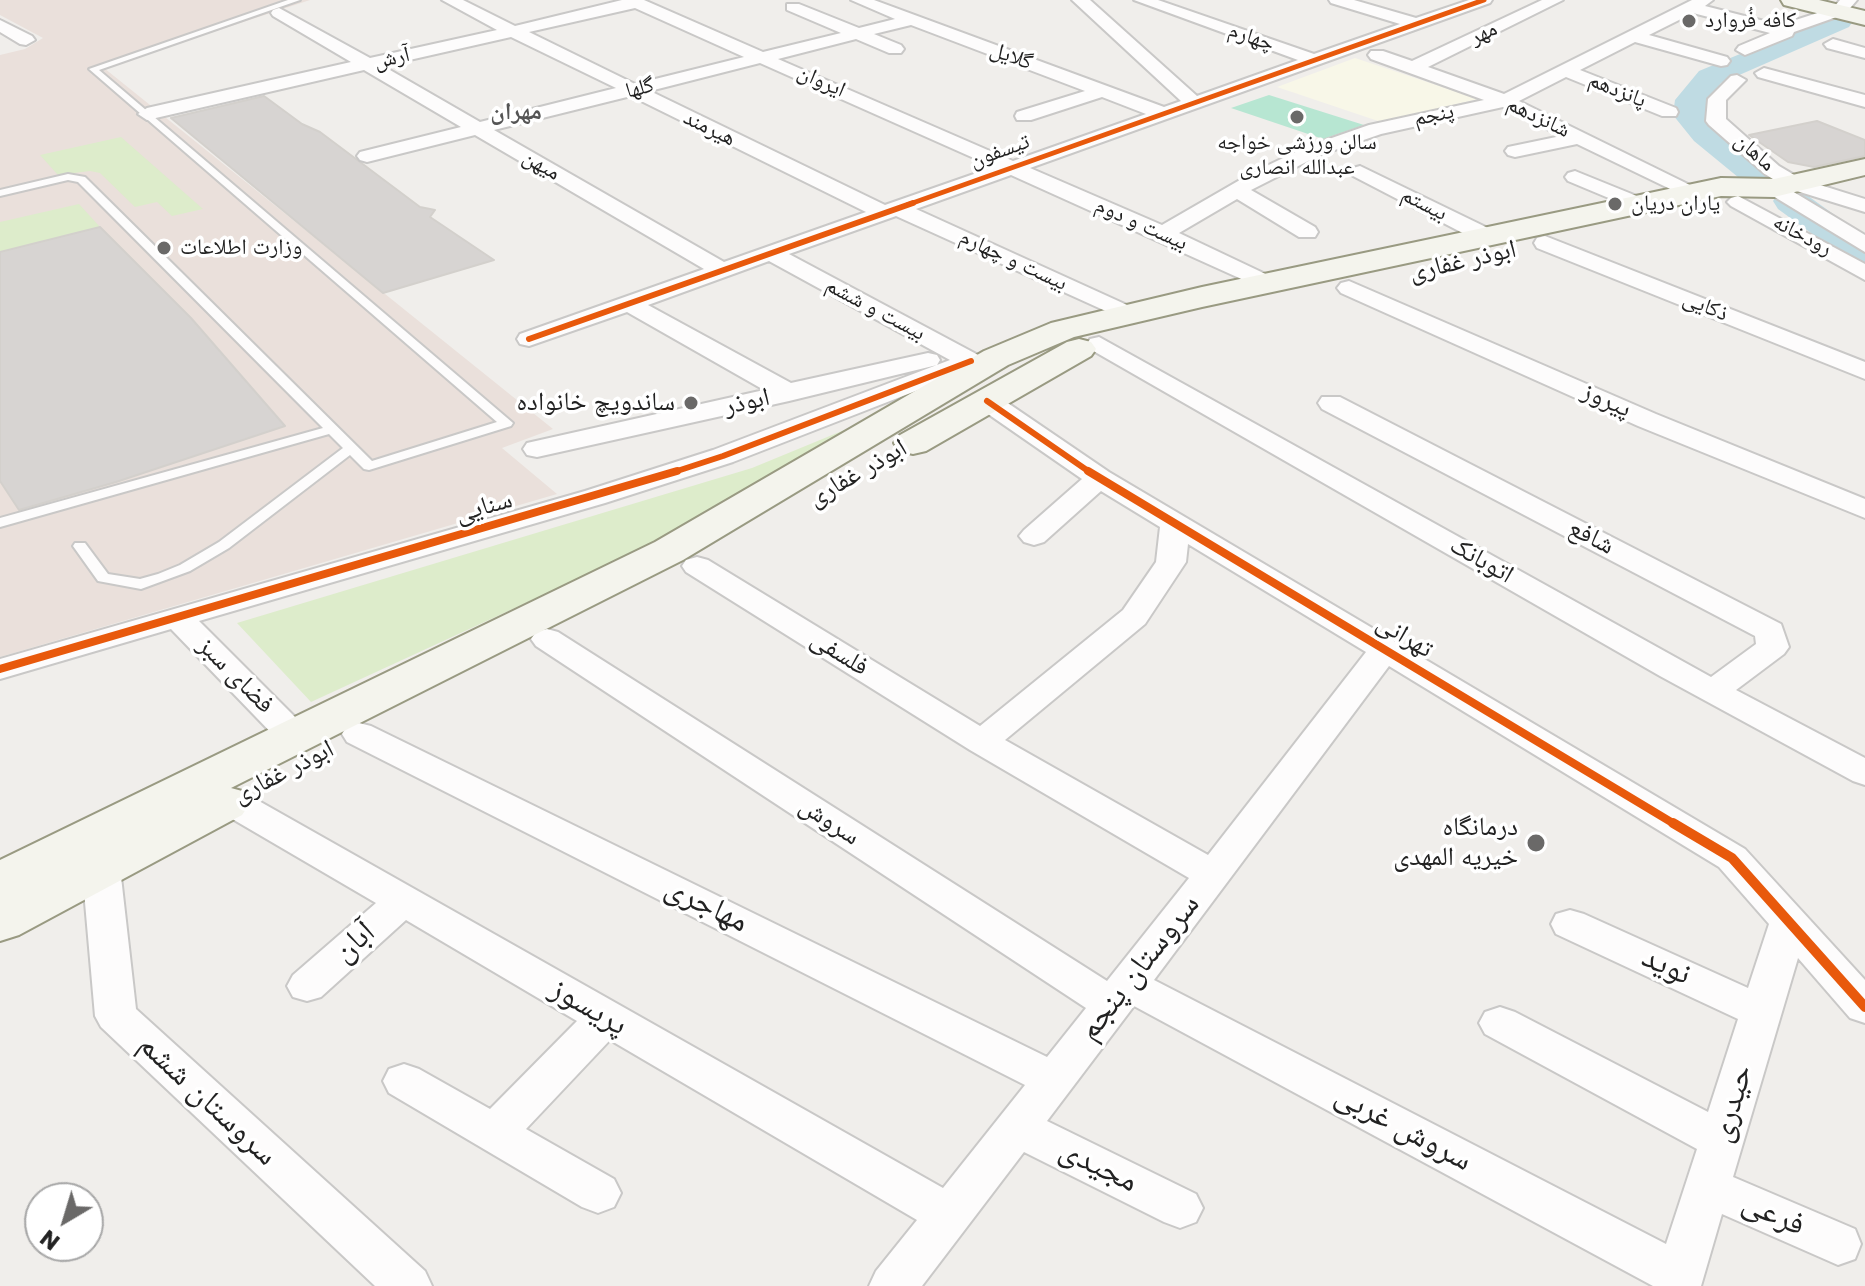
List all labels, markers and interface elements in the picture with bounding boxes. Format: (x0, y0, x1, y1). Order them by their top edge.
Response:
place label: کافه فُروارد (1705, 8, 1796, 34)
marker: کافه فُروارد (1680, 12, 1698, 30)
street label: مهر (1466, 16, 1502, 52)
street label: چهارم (1224, 18, 1278, 58)
street label: گلایل (986, 37, 1036, 77)
street label: آرش (371, 42, 413, 76)
street label: ایروان (793, 60, 849, 104)
street label: پانزدهم (1584, 68, 1650, 114)
street label: گلها (623, 73, 657, 105)
street label: شانزدهم (1502, 91, 1574, 145)
district label: مهران (490, 99, 542, 127)
street label: پنجم (1412, 99, 1456, 133)
street label: هیرمند (679, 105, 739, 153)
marker: سالن ورزشی خواجه عبدالله انصاری (1288, 108, 1306, 126)
street label: ماهان (1728, 128, 1780, 178)
street label: تیسفون (966, 129, 1034, 175)
place label: سالن ورزشی خواجه عبدالله انصاری (1217, 130, 1377, 182)
street label: میهن (517, 145, 565, 187)
street label: بیستم (1397, 182, 1451, 228)
place label: یاران دریان (1631, 191, 1720, 217)
street label: بیست و دوم (1091, 193, 1191, 257)
marker: یاران دریان (1606, 195, 1624, 213)
street label: رودخانه (1768, 209, 1836, 263)
street label: بیست و چهارم (955, 225, 1071, 297)
place label: وزارت اطلاعات (180, 235, 302, 261)
street label: ابوذر غفاری (1406, 235, 1520, 289)
marker: وزارت اطلاعات (155, 239, 173, 257)
street label: بیست و ششم (821, 273, 929, 347)
street label: ذکایی (1679, 286, 1731, 328)
street label: پیروز (1576, 376, 1636, 426)
street label: ابوذر (721, 383, 773, 423)
place label: ساندویچ خانواده (517, 387, 675, 419)
marker: ساندویچ خانواده (682, 394, 700, 412)
street label: ابوذر غفاری (803, 433, 913, 515)
street label: سنایی (452, 485, 516, 531)
street label: شافع (1563, 513, 1619, 563)
street label: اتوبانک (1444, 530, 1518, 592)
street label: تهرانی (1370, 608, 1438, 666)
street label: فلسفی (804, 624, 874, 684)
street label: فضای سبز (190, 631, 280, 721)
street label: ابوذر غفاری (228, 734, 340, 812)
street label: سروش (793, 791, 865, 853)
place label: درمانگاه خیریه المهدی (1393, 812, 1518, 874)
marker: درمانگاه خیریه المهدی (1525, 832, 1547, 854)
street label: مهاجری (658, 869, 754, 943)
street label: سروستان پنجم (1071, 887, 1209, 1049)
street label: آبان (326, 914, 384, 972)
street label: نوید (1635, 939, 1697, 995)
street label: پریسوز (542, 971, 634, 1045)
street label: سروستان ششم (130, 1027, 284, 1175)
street label: حیدری (1703, 1061, 1763, 1147)
street label: سروش غربی (1328, 1077, 1478, 1181)
street label: مجیدی (1053, 1132, 1143, 1202)
north arrow (24, 1182, 104, 1262)
street label: فرعی (1736, 1184, 1810, 1246)
text: N (34, 1222, 66, 1257)

